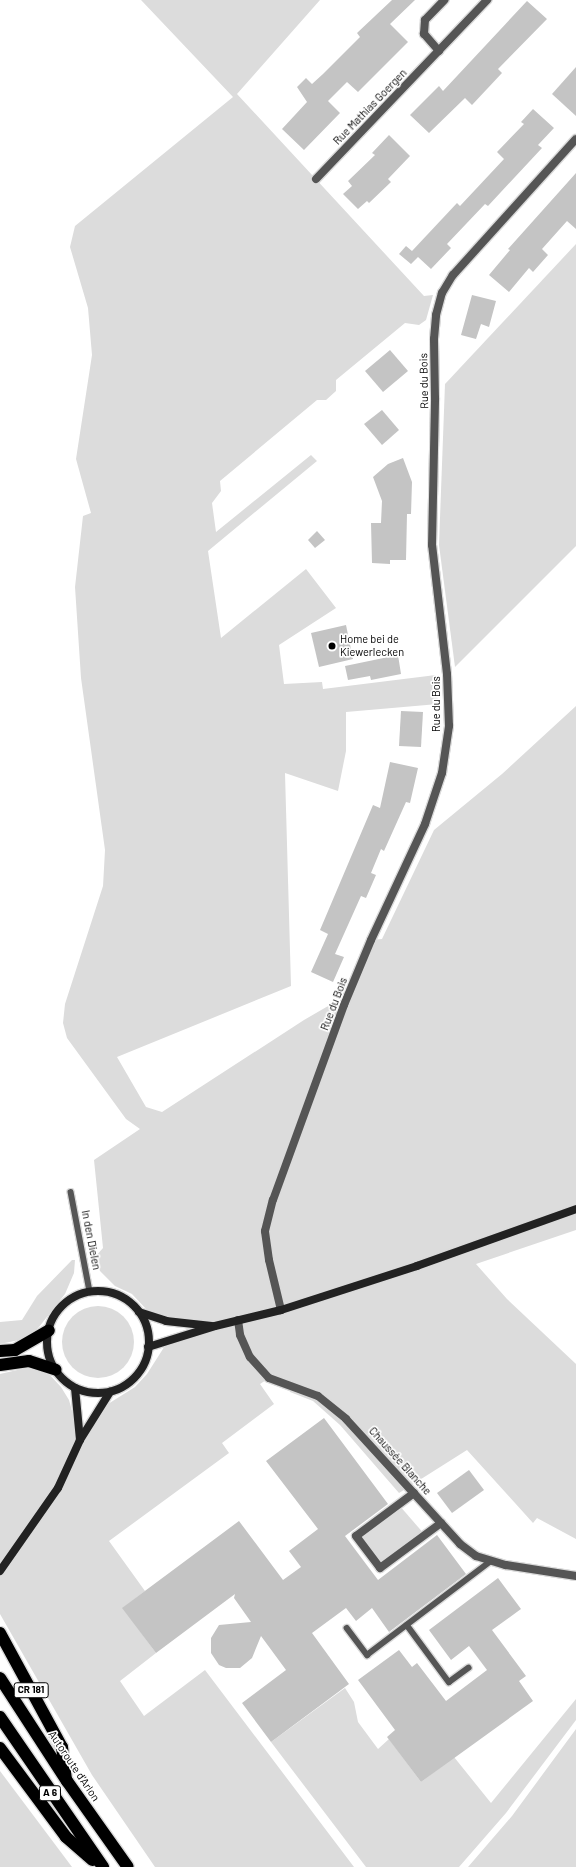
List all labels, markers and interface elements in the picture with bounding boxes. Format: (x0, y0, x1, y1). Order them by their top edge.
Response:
street label: Rue Mathias Goergen (330, 66, 410, 148)
street label: Rue du Bois (417, 353, 431, 409)
place label: Home bei de Kiewerlecken (340, 633, 404, 659)
marker: Home bei de Kiewerlecken (327, 641, 337, 651)
street label: Rue du Bois (429, 676, 443, 732)
street label: Rue du Bois (318, 976, 350, 1032)
street label: In den Dielen (79, 1209, 103, 1271)
street label: Chaussée Blanche (366, 1424, 434, 1498)
road number: CR 181 (13, 1682, 49, 1698)
street label: Autoroute d'Arlon (46, 1728, 102, 1804)
road number: A 6 (38, 1785, 62, 1801)

